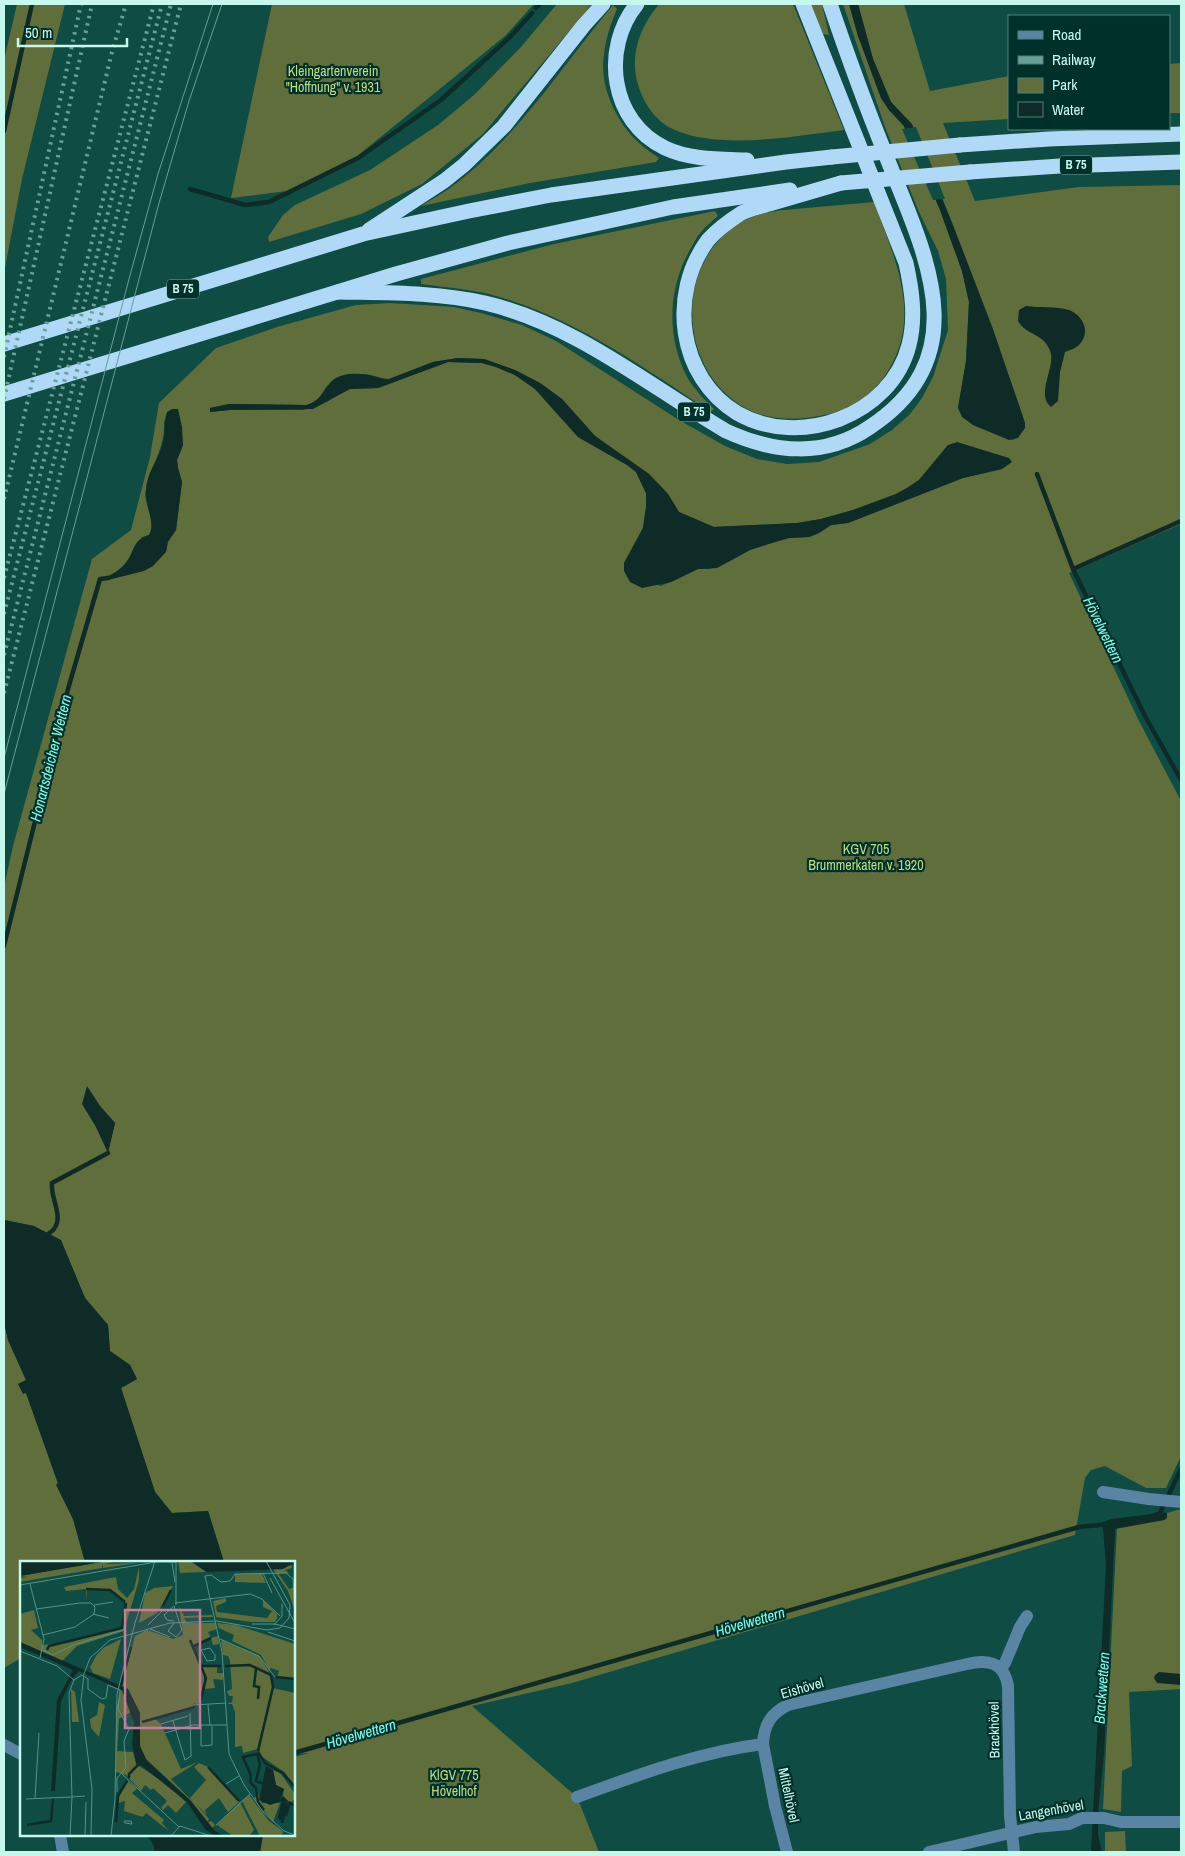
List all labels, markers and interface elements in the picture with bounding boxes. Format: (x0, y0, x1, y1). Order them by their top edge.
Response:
scale bar (18, 15, 126, 47)
legend (1008, 15, 1170, 130)
text: 50 m (25, 22, 52, 43)
text: Road (1052, 24, 1081, 45)
text: Railway (1052, 49, 1097, 70)
park label: Kleingartenverein "Hoffnung" v. 1931 (286, 62, 381, 96)
text: Park (1052, 74, 1078, 95)
text: Water (1052, 99, 1084, 120)
road number: B 75 (1060, 156, 1092, 174)
road number: B 75 (167, 280, 199, 298)
road number: B 75 (678, 402, 710, 422)
water label: Hövelwettern (1078, 593, 1129, 667)
water label: Honartsdeicher Wettern (25, 692, 77, 824)
park label: KGV 705 Brummerkaten v. 1920 (808, 840, 924, 874)
inset map (20, 1561, 295, 1836)
water label: Hövelwettern (712, 1601, 787, 1642)
water label: Brackwettern (1089, 1651, 1114, 1725)
street label: Eishövel (778, 1673, 826, 1703)
street label: Brackhövel (985, 1701, 1003, 1759)
water label: Hövelwettern (323, 1713, 398, 1754)
park label: KlGV 775 Hövelhof (429, 1766, 479, 1800)
street label: Mittelhövel (774, 1766, 804, 1824)
street label: Langenhövel (1017, 1795, 1085, 1825)

